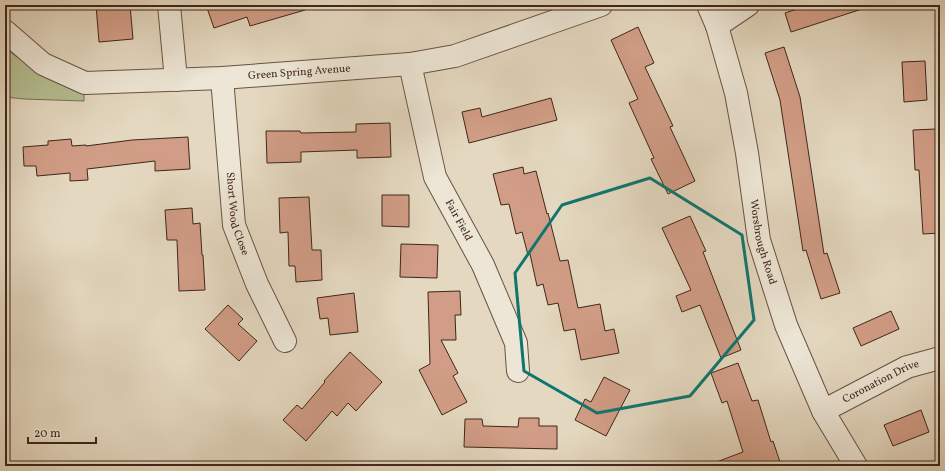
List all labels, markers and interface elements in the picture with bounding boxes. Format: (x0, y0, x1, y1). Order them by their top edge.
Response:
street label: Green Spring Avenue (248, 61, 351, 84)
street label: Short Wood Close (222, 171, 253, 258)
street label: Fair Field (441, 197, 476, 244)
street label: Worsbrough Road (746, 198, 780, 286)
street label: Coronation Drive (840, 357, 921, 407)
scale bar (28, 419, 96, 445)
text: 20 m (34, 426, 61, 442)

